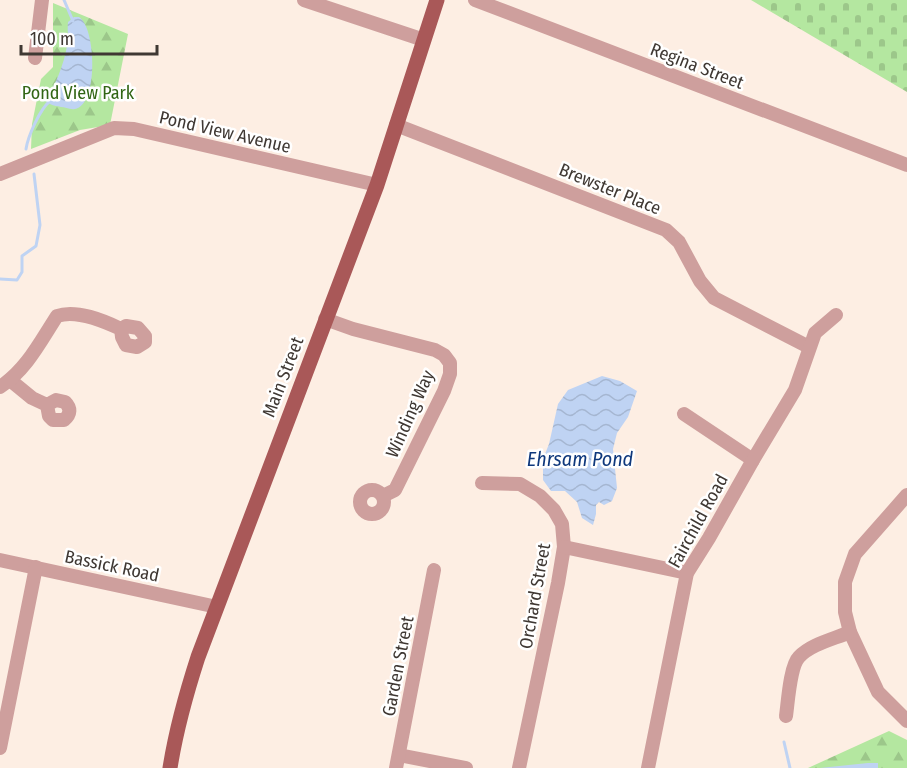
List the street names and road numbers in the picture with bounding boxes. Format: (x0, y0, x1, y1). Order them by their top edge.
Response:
street label: Regina Street (647, 38, 747, 94)
street label: Pond View Avenue (157, 106, 293, 158)
street label: Brewster Place (556, 159, 664, 219)
street label: Main Street (258, 334, 308, 420)
street label: Winding Way (381, 367, 439, 461)
street label: Fairchild Road (663, 470, 733, 572)
street label: Orchard Street (515, 541, 555, 651)
street label: Bassick Road (63, 545, 161, 587)
street label: Garden Street (378, 614, 418, 718)

